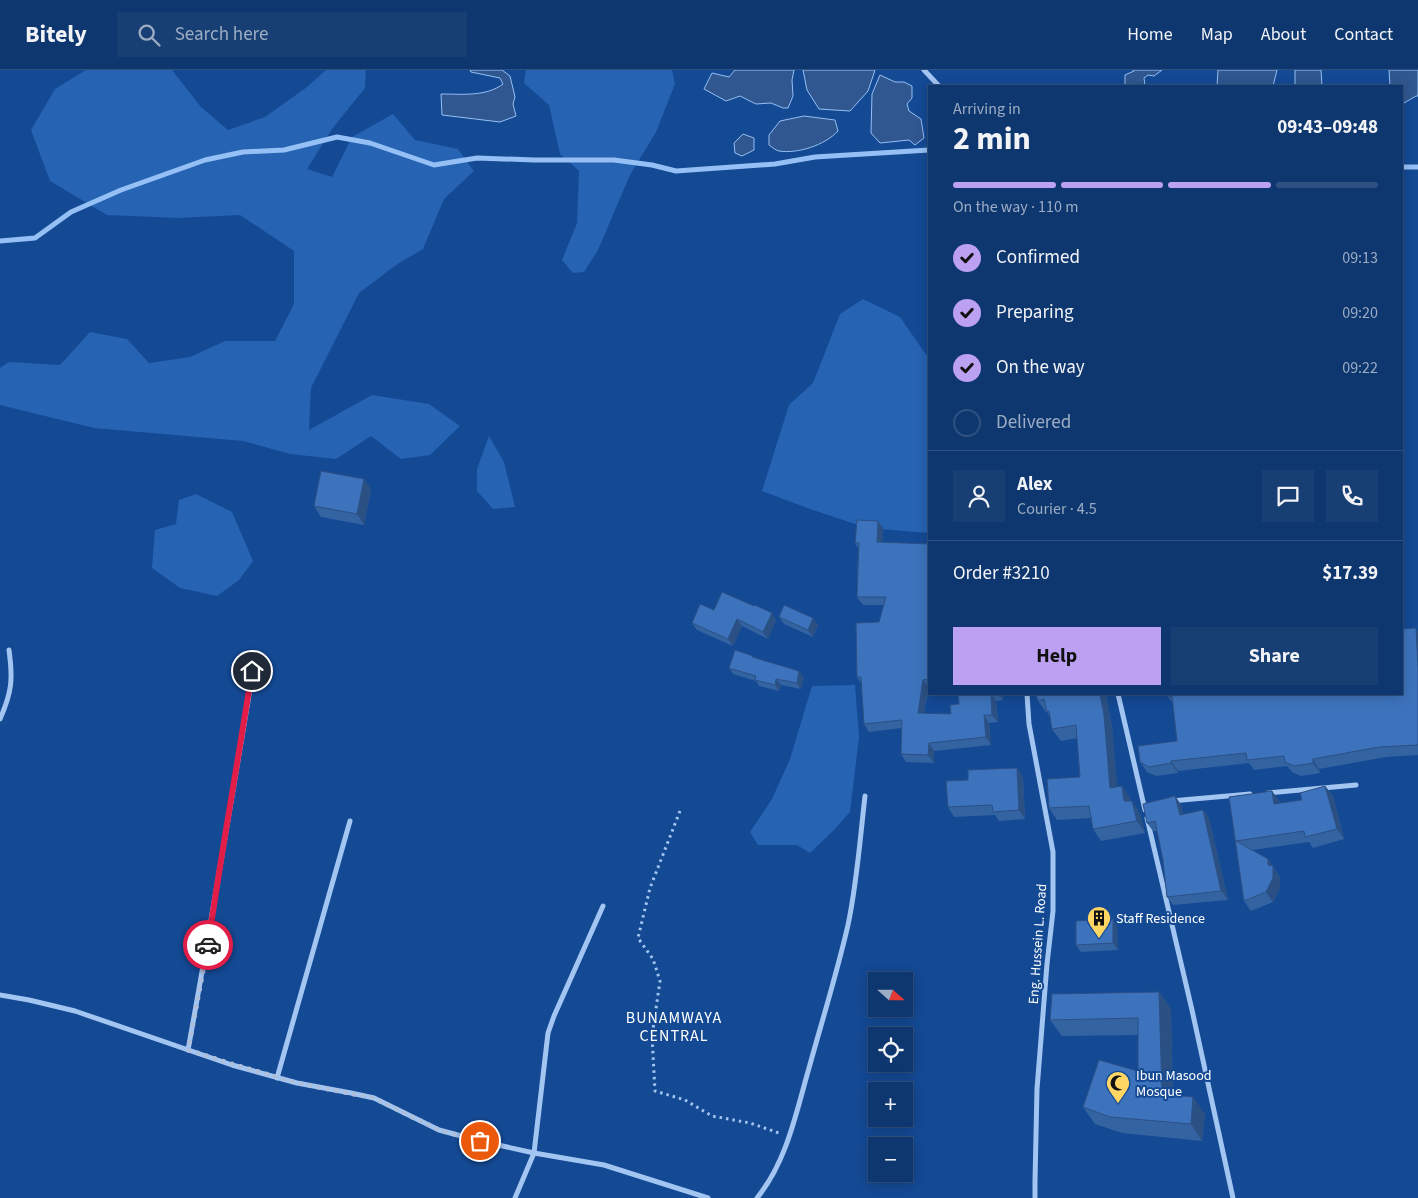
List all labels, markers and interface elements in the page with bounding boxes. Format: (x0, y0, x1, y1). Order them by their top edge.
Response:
search box (117, 12, 467, 57)
text: Bitely (25, 17, 87, 52)
icon: search (135, 21, 163, 49)
text: Search here (175, 21, 268, 48)
text: Home (1127, 22, 1173, 47)
text: Map (1201, 22, 1233, 47)
text: About (1261, 22, 1306, 47)
text: Contact (1334, 22, 1393, 47)
text: Arriving in (953, 98, 1021, 120)
text: 09:43–09:48 (1277, 114, 1378, 141)
text: 2 min (953, 116, 1031, 162)
text: On the way · 110 m (953, 196, 1078, 218)
icon: check (953, 244, 981, 272)
text: Confirmed (996, 244, 1080, 271)
text: 09:13 (1342, 247, 1378, 269)
icon: check (953, 299, 981, 327)
text: Preparing (996, 299, 1074, 326)
text: 09:20 (1342, 302, 1378, 324)
icon: check (953, 354, 981, 382)
text: On the way (996, 354, 1085, 381)
text: 09:22 (1342, 357, 1378, 379)
text: Delivered (996, 409, 1071, 436)
button: person (953, 470, 1005, 522)
button: chat (1262, 470, 1314, 522)
button: phone (1326, 470, 1378, 522)
text: Alex (1017, 471, 1053, 498)
text: Courier · 4.5 (1017, 498, 1097, 520)
text: Order #3210 (953, 560, 1050, 587)
text: $17.39 (1322, 560, 1378, 587)
button: Help (953, 627, 1161, 685)
button: Share (1171, 627, 1378, 685)
pin (231, 650, 273, 692)
icon: home (238, 657, 266, 685)
street label: Eng. Hussein L. Road (1024, 883, 1052, 1005)
building icon: Staff Residence (1086, 905, 1112, 939)
place label: Staff Residence (1116, 909, 1205, 929)
courier (183, 920, 233, 970)
icon: car (194, 931, 222, 959)
north arrow (868, 972, 912, 1018)
map controls (868, 972, 913, 1182)
district label: BUNAMWAYA CENTRAL (626, 1007, 722, 1047)
button: locate (868, 1027, 913, 1072)
place label: Ibun Masood Mosque (1136, 1066, 1212, 1102)
mosque icon: Ibun Masood Mosque (1105, 1070, 1131, 1104)
button: + (868, 1082, 913, 1127)
pin (459, 1120, 501, 1162)
icon: bag (466, 1127, 494, 1155)
button: − (868, 1137, 913, 1182)

